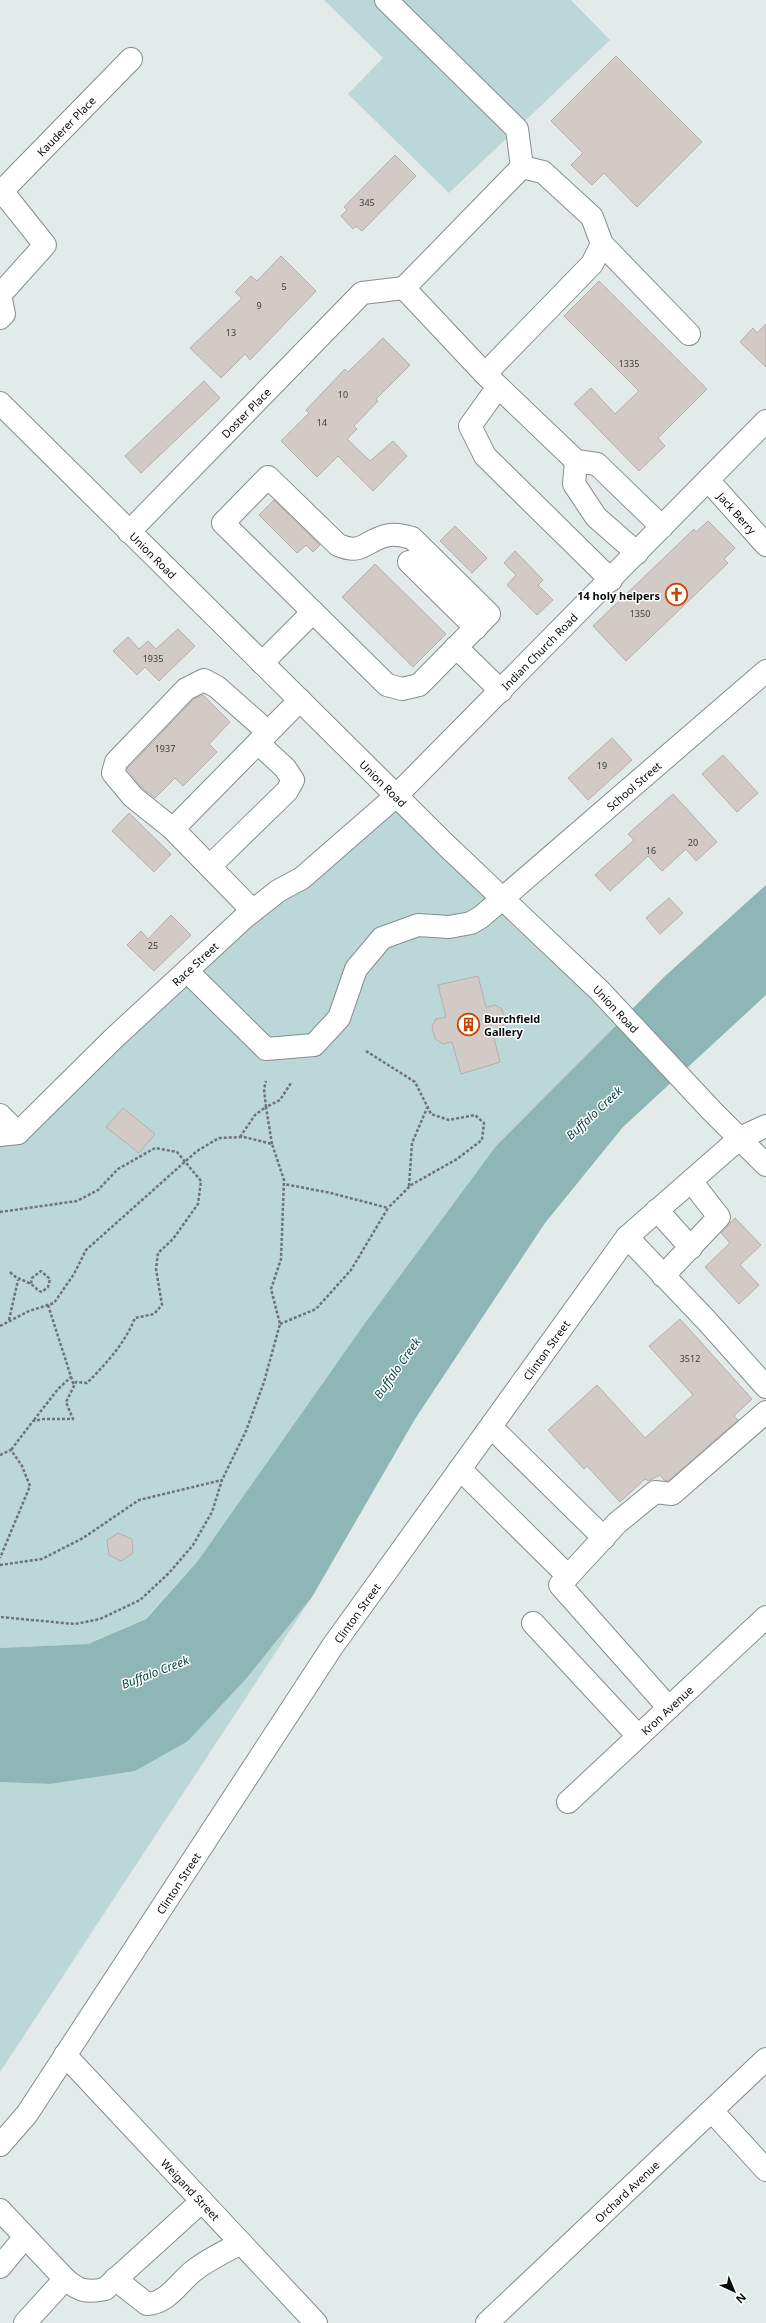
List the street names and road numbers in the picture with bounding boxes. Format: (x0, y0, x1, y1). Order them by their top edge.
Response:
street label: Kauderer Place (33, 93, 98, 159)
street label: Doster Place (218, 384, 274, 441)
street label: Jack Berry (714, 488, 760, 537)
street label: Union Road (127, 528, 180, 582)
street label: Indian Church Road (498, 609, 580, 693)
street label: Union Road (357, 756, 410, 810)
street label: School Street (603, 758, 664, 813)
street label: Race Street (168, 938, 221, 989)
street label: Union Road (590, 981, 642, 1036)
street label: Clinton Street (519, 1317, 573, 1383)
street label: Clinton Street (330, 1580, 383, 1646)
street label: Kron Avenue (637, 1682, 696, 1738)
street label: Clinton Street (152, 1849, 203, 1917)
street label: Weigand Street (158, 2155, 223, 2223)
street label: Orchard Avenue (591, 2157, 662, 2225)

